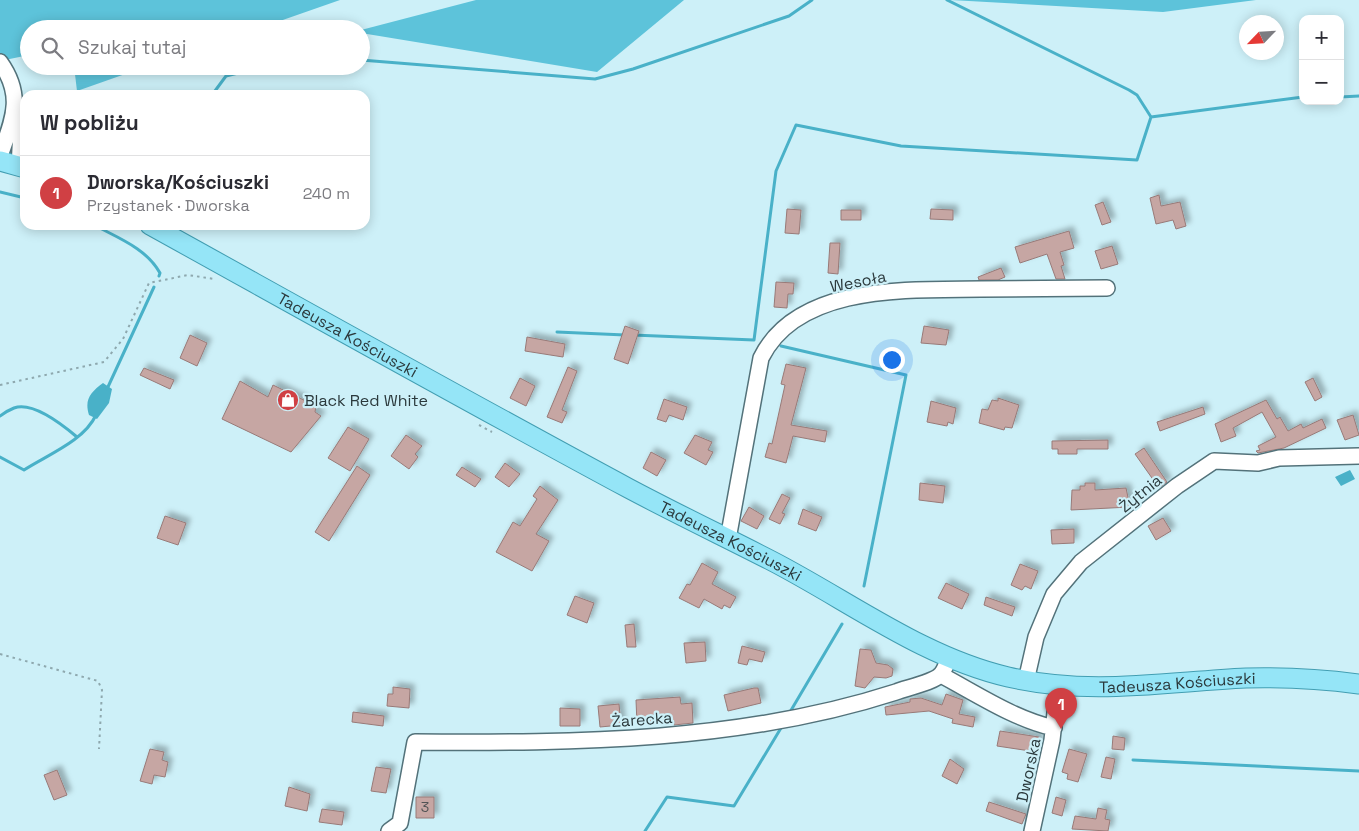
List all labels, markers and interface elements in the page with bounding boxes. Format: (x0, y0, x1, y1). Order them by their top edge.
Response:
north arrow (1239, 15, 1284, 60)
map controls (1299, 15, 1344, 105)
button: + (1299, 15, 1344, 60)
search box (20, 20, 370, 75)
icon: search (38, 34, 66, 62)
text: Szukaj tutaj (78, 35, 186, 60)
button: − (1299, 60, 1344, 105)
text: W pobliżu (40, 109, 139, 136)
text: Dworska/Kościuszki (87, 170, 269, 195)
text: 1 (52, 183, 60, 204)
text: 240 m (303, 183, 350, 204)
text: Przystanek · Dworska (87, 195, 250, 216)
street label: Wesoła (828, 266, 888, 297)
street label: Tadeusza Kościuszki (274, 288, 421, 382)
your location (879, 347, 905, 373)
shop icon: Black Red White (276, 388, 300, 412)
place label: Black Red White (304, 390, 428, 411)
street label: Żytnia (1115, 470, 1166, 517)
street label: Tadeusza Kościuszki (656, 496, 805, 586)
street label: Tadeusza Kościuszki (1099, 668, 1256, 698)
pin: 1 (1045, 688, 1077, 729)
street label: Żarecka (611, 707, 673, 732)
street label: Dworska (1011, 736, 1046, 804)
house number: 3 (421, 798, 429, 816)

